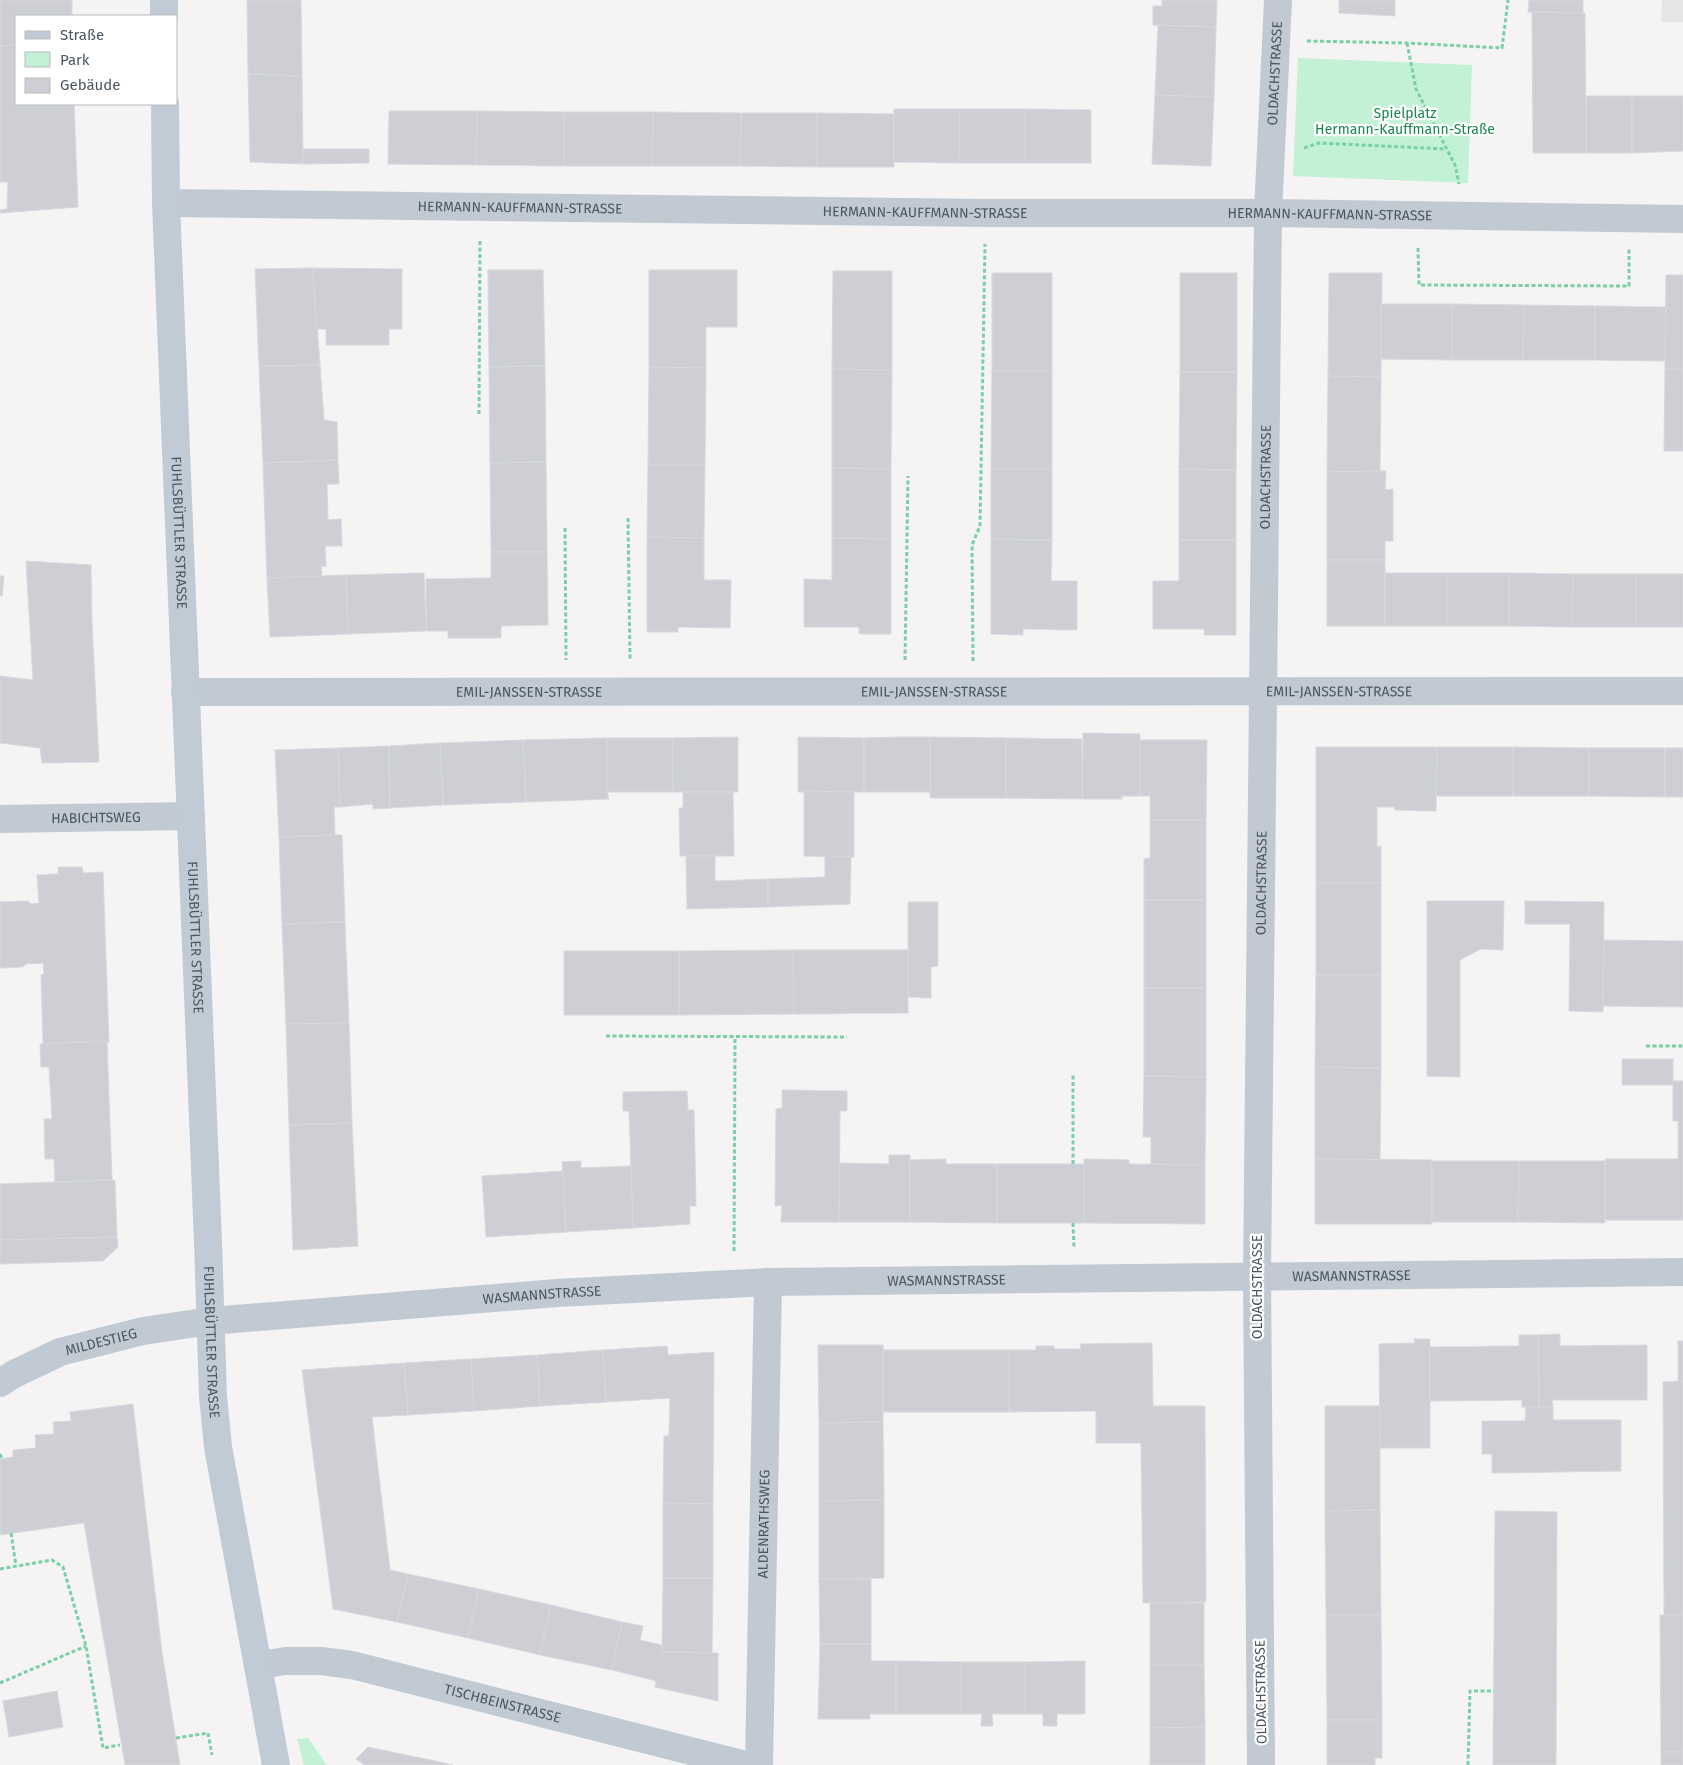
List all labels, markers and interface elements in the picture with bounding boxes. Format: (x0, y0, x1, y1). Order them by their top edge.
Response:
legend (15, 15, 178, 105)
street label: OLDACHSTRASSE (1264, 21, 1286, 126)
text: Straße (60, 26, 104, 44)
text: Park (60, 51, 90, 69)
text: Gebäude (60, 76, 120, 94)
park label: Spielplatz Hermann-Kauffmann-Straße (1315, 105, 1495, 138)
street label: HERMANN-KAUFFMANN-STRASSE (417, 198, 623, 217)
street label: HERMANN-KAUFFMANN-STRASSE (822, 203, 1027, 222)
street label: HERMANN-KAUFFMANN-STRASSE (1227, 205, 1433, 224)
street label: OLDACHSTRASSE (1256, 425, 1274, 529)
street label: FUHLSBÜTTLER STRASSE (168, 456, 191, 609)
street label: EMIL-JANSSEN-STRASSE (456, 683, 602, 700)
street label: EMIL-JANSSEN-STRASSE (861, 683, 1007, 700)
street label: EMIL-JANSSEN-STRASSE (1266, 683, 1412, 700)
street label: HABICHTSWEG (51, 808, 141, 827)
street label: OLDACHSTRASSE (1252, 831, 1270, 935)
street label: FUHLSBÜTTLER STRASSE (184, 861, 207, 1014)
street label: OLDACHSTRASSE (1249, 1235, 1266, 1339)
street label: FUHLSBÜTTLER STRASSE (200, 1265, 224, 1419)
street label: WASMANNSTRASSE (1292, 1266, 1411, 1285)
street label: WASMANNSTRASSE (887, 1271, 1006, 1289)
street label: WASMANNSTRASSE (482, 1282, 602, 1307)
street label: MILDESTIEG (63, 1324, 139, 1359)
street label: ALDENRATHSWEG (754, 1469, 773, 1579)
street label: OLDACHSTRASSE (1252, 1640, 1270, 1744)
street label: TISCHBEINSTRASSE (443, 1680, 563, 1726)

